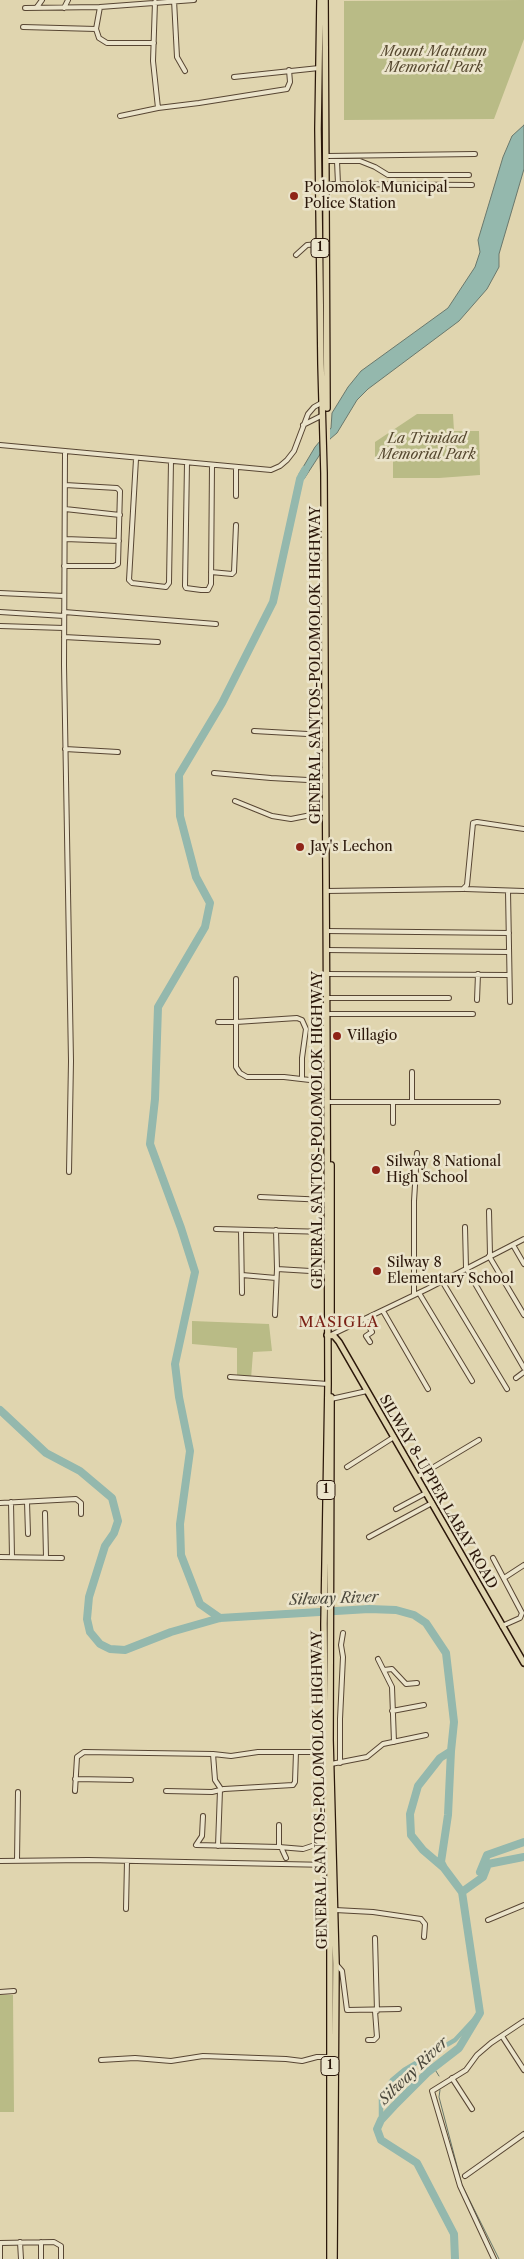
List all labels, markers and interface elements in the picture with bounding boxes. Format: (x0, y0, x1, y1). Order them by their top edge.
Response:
park label: Mount Matutum Memorial Park (381, 44, 487, 76)
place label: Polomolok Municipal Police Station (304, 180, 448, 212)
marker: Polomolok Municipal Police Station (288, 190, 300, 202)
road number: 1 (311, 238, 329, 258)
park label: La Trinidad Memorial Park (378, 431, 476, 464)
street label: GENERAL SANTOS-POLOMOLOK HIGHWAY (308, 506, 324, 824)
place label: Jay's Lechon (310, 839, 393, 855)
marker: Jay's Lechon (294, 841, 306, 853)
street label: GENERAL SANTOS-POLOMOLOK HIGHWAY (310, 971, 326, 1289)
place label: Villagio (347, 1028, 397, 1044)
marker: Villagio (331, 1030, 343, 1042)
place label: Silway 8 National High School (386, 1154, 501, 1186)
marker: Silway 8 National High School (370, 1164, 382, 1176)
place label: Silway 8 Elementary School (387, 1255, 514, 1288)
marker: Silway 8 Elementary School (371, 1265, 383, 1277)
district label: MASIGLA (298, 1314, 380, 1332)
street label: SILWAY 8-UPPER LABAY ROAD (375, 1392, 501, 1592)
road number: 1 (317, 1480, 335, 1500)
water label: Silway River (289, 1588, 379, 1610)
street label: GENERAL SANTOS-POLOMOLOK HIGHWAY (309, 1631, 331, 1949)
water label: Silway River (376, 2033, 452, 2109)
road number: 1 (321, 2056, 339, 2076)

